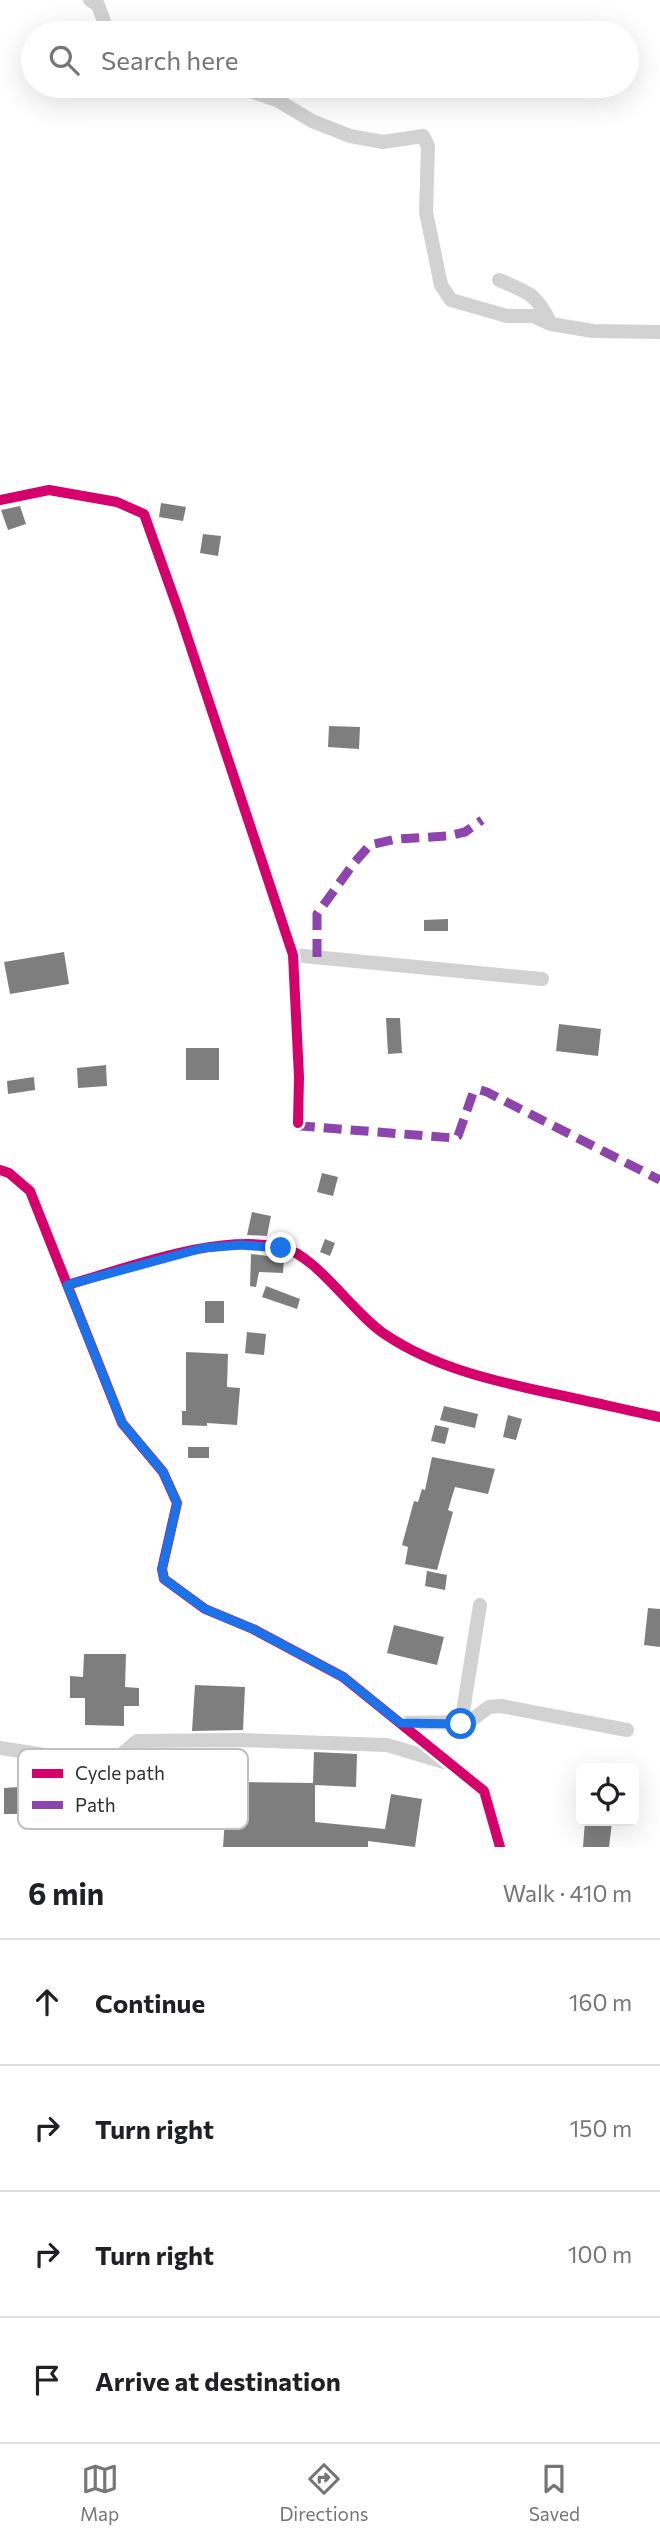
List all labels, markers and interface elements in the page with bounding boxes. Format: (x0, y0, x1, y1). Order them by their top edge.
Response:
search box (21, 21, 639, 98)
icon: search (45, 41, 83, 79)
text: Search here (101, 44, 239, 75)
route end (265, 1232, 296, 1263)
route start (445, 1708, 476, 1739)
legend (18, 1749, 248, 1829)
text: Cycle path (75, 1761, 165, 1784)
map controls (576, 1763, 639, 1826)
button: locate (576, 1763, 639, 1826)
text: Path (75, 1793, 116, 1816)
text: 6 min (28, 1874, 104, 1911)
text: Walk · 410 m (503, 1879, 632, 1907)
icon: ahead (28, 1983, 66, 2021)
text: Continue (95, 1987, 205, 2018)
text: 160 m (569, 1988, 632, 2016)
icon: right (28, 2109, 66, 2147)
text: Turn right (95, 2113, 214, 2144)
text: 150 m (569, 2114, 632, 2142)
icon: right (28, 2235, 66, 2273)
text: Turn right (95, 2239, 214, 2270)
text: 100 m (568, 2240, 632, 2268)
icon: arrive (28, 2361, 66, 2399)
text: Arrive at destination (95, 2365, 341, 2396)
tab: Map (80, 2460, 119, 2525)
tab: Directions (279, 2460, 369, 2525)
tab: Saved (529, 2460, 580, 2525)

